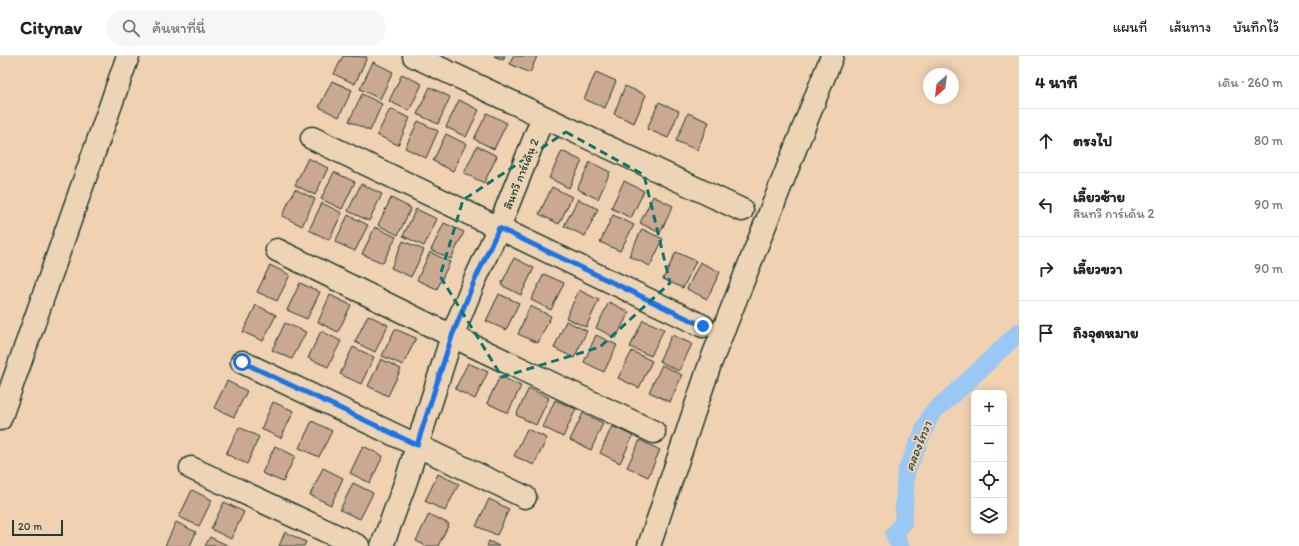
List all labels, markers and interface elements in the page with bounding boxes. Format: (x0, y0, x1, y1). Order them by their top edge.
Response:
search box (106, 10, 386, 46)
text: Citynav (20, 16, 82, 39)
icon: search (120, 17, 142, 39)
text: ค้นหาที่นี่ (152, 19, 205, 37)
text: แผนที่ (1113, 19, 1147, 36)
text: เส้นทาง (1169, 19, 1211, 36)
text: บันทึกไว้ (1233, 19, 1279, 36)
north arrow (923, 68, 959, 104)
text: 4 นาที (1035, 72, 1077, 92)
text: เดิน · 260 m (1218, 75, 1283, 90)
icon: ahead (1035, 130, 1057, 152)
text: ตรงไป (1073, 132, 1112, 150)
text: 80 m (1254, 133, 1283, 148)
street label: สินทวี การ์เด้น 2 (500, 136, 542, 211)
text: เลี้ยวซ้าย (1073, 188, 1125, 206)
icon: left (1035, 194, 1057, 216)
text: 90 m (1254, 197, 1283, 212)
text: สินทวี การ์เด้น 2 (1073, 206, 1154, 221)
icon: right (1035, 258, 1057, 280)
text: เลี้ยวขวา (1073, 260, 1123, 278)
text: 90 m (1254, 261, 1283, 276)
route end (694, 317, 712, 335)
icon: arrive (1035, 322, 1057, 344)
text: ถึงจุดหมาย (1073, 324, 1139, 342)
route start (233, 353, 251, 371)
map controls (971, 390, 1007, 534)
button: + (971, 390, 1007, 426)
water label: คลองไทวา (901, 418, 935, 473)
button: − (971, 426, 1007, 462)
button: locate (971, 462, 1007, 498)
button: layers (971, 498, 1007, 534)
scale bar (12, 518, 63, 537)
text: 20 m (18, 520, 42, 533)

